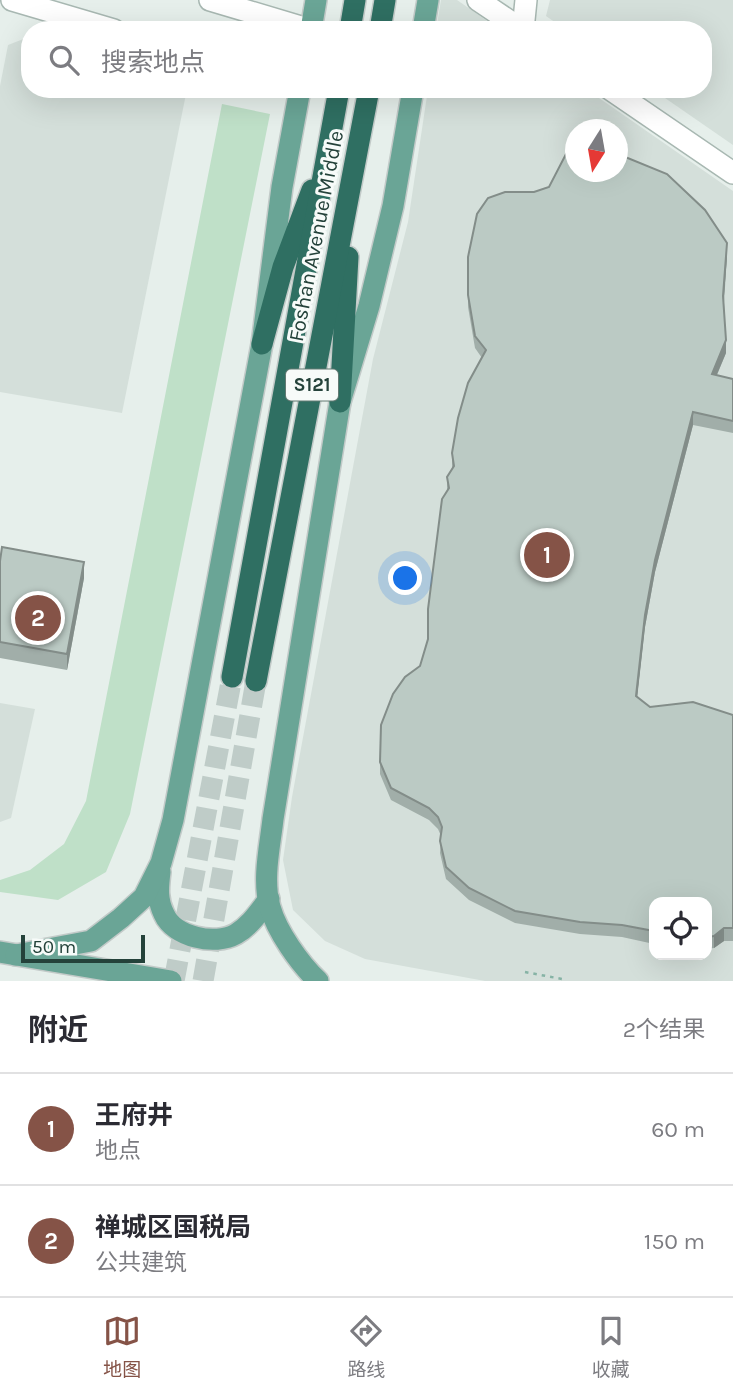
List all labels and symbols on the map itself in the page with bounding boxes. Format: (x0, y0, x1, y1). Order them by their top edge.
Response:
north arrow (565, 119, 628, 182)
street label: Foshan Avenue Middle (284, 128, 348, 344)
road number: S121 (286, 370, 338, 400)
pin: 1 (524, 529, 570, 581)
your location (388, 561, 422, 595)
pin: 2 (15, 592, 61, 644)
scale bar (21, 932, 145, 964)

